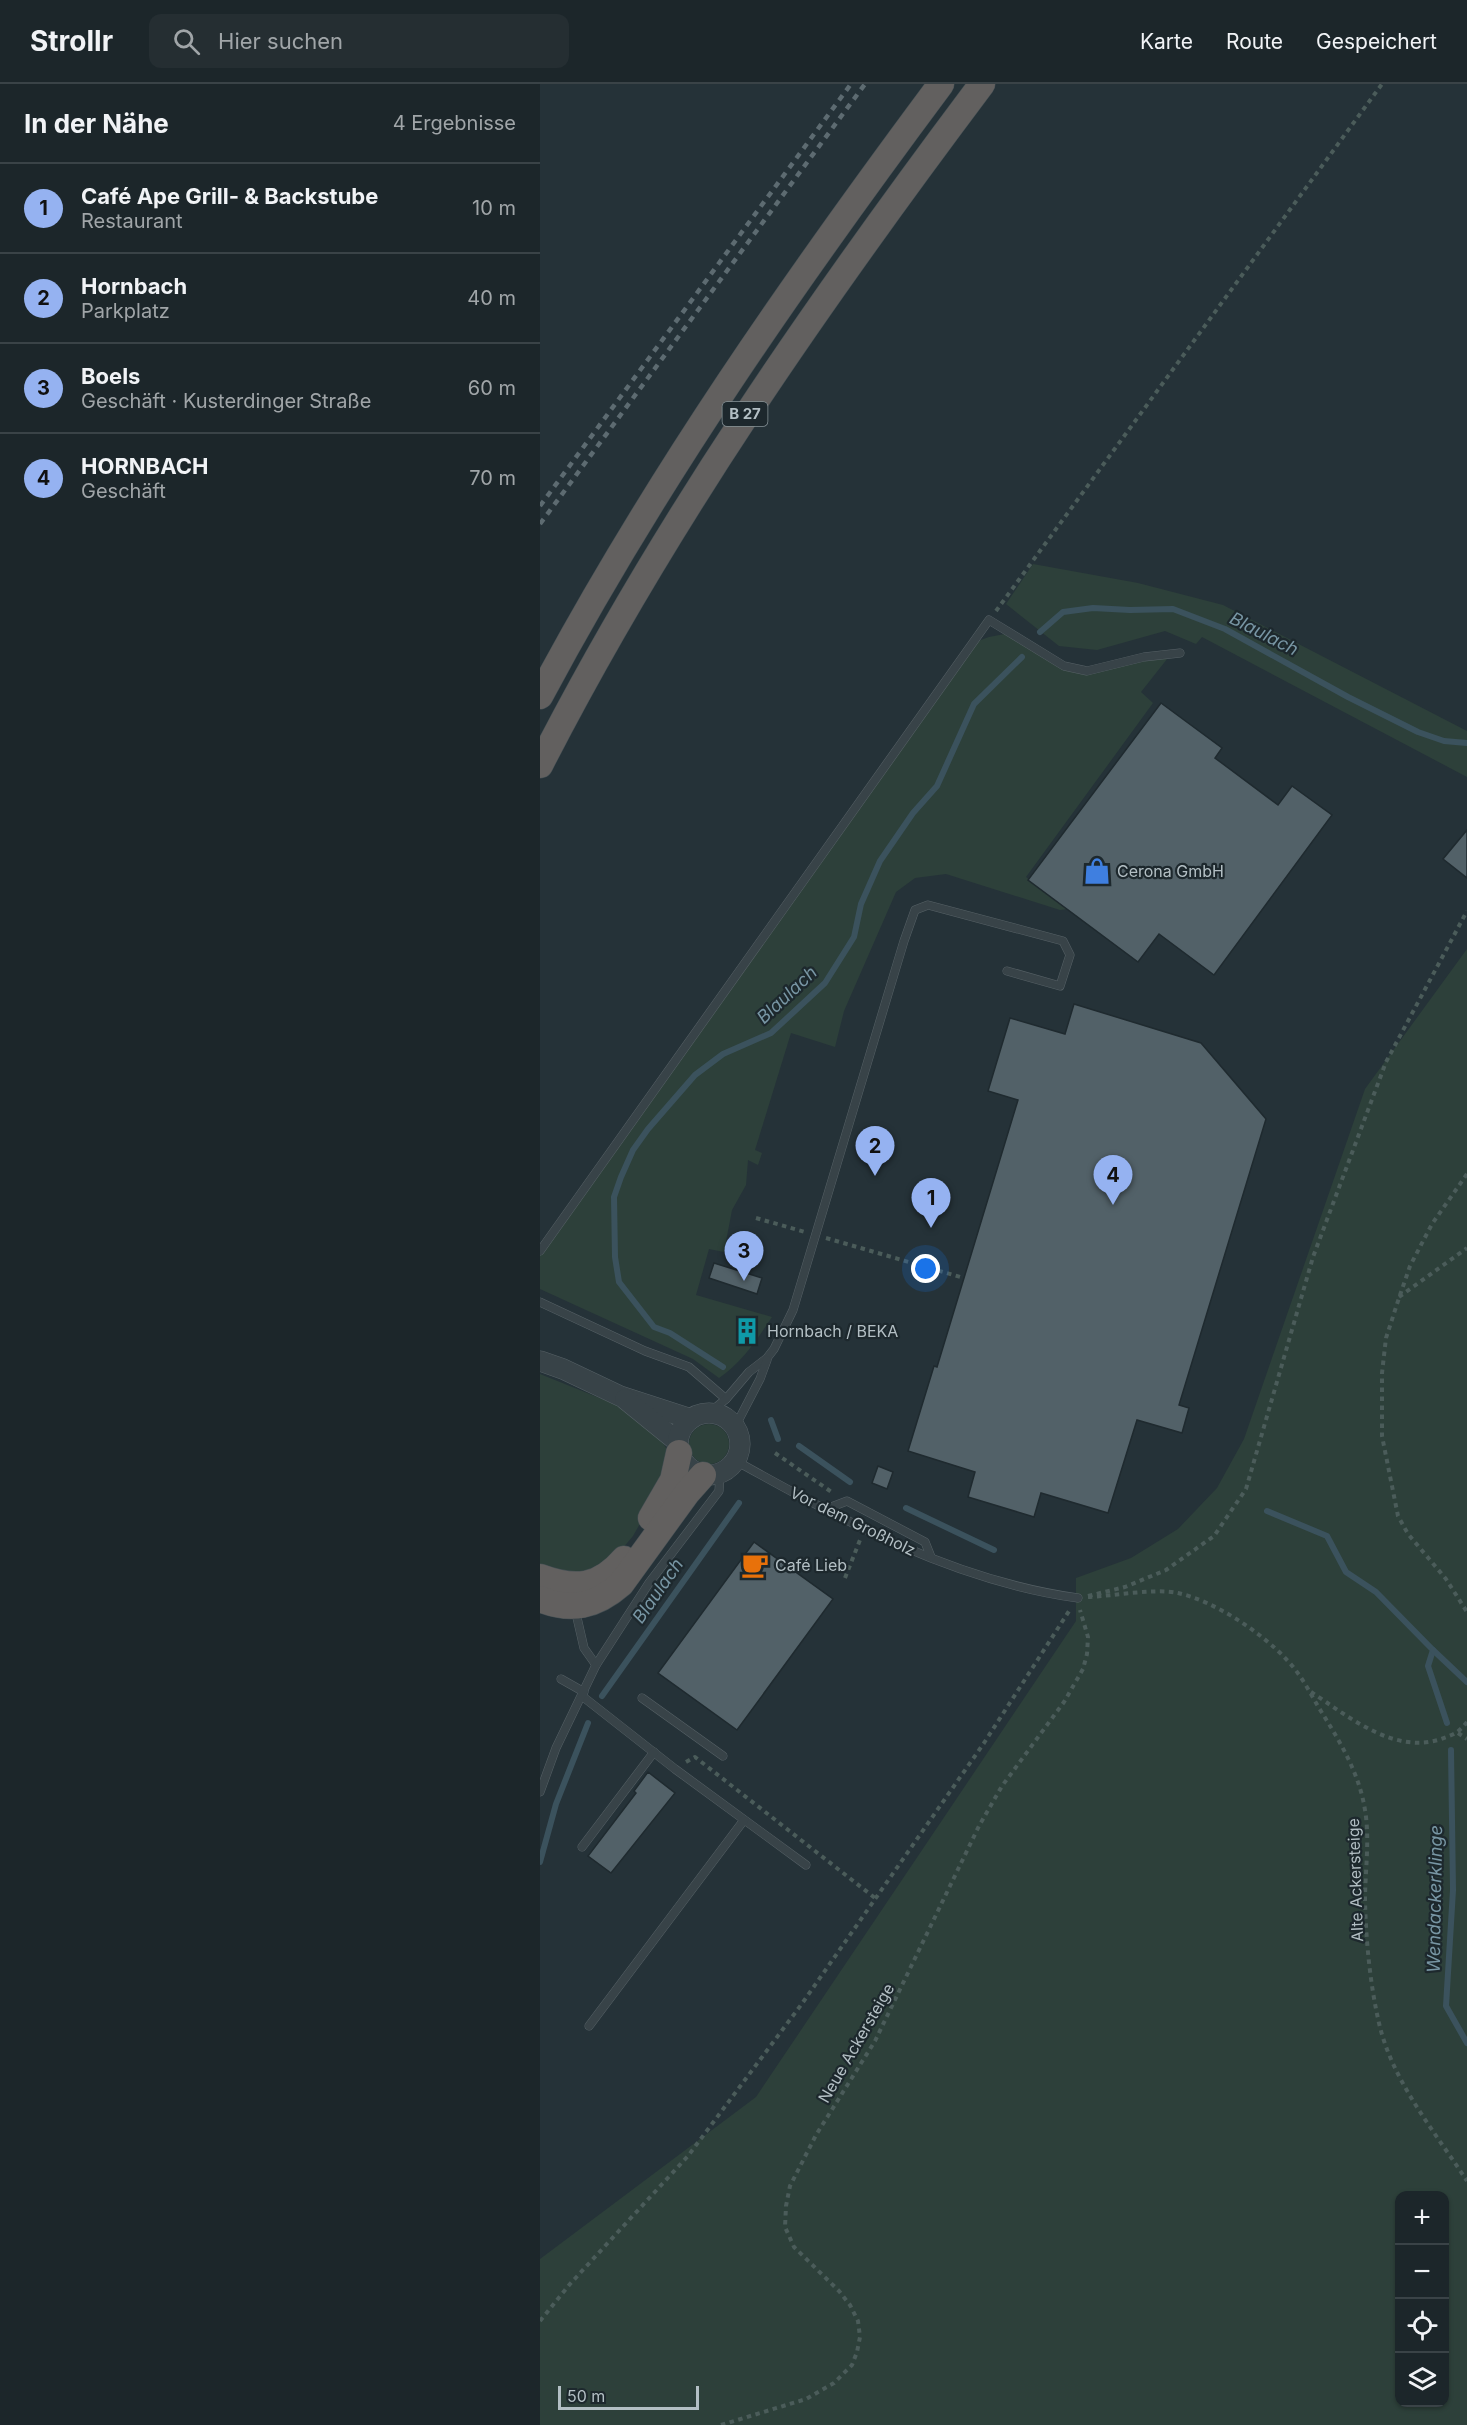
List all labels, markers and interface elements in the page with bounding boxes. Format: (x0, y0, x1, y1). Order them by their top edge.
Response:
search box (149, 14, 569, 68)
text: Strollr (30, 24, 113, 58)
icon: search (170, 25, 203, 58)
text: Hier suchen (218, 28, 343, 54)
text: Karte (1140, 29, 1193, 54)
text: Route (1226, 29, 1283, 54)
text: Gespeichert (1316, 29, 1437, 54)
text: In der Nähe (24, 108, 169, 139)
text: 4 Ergebnisse (393, 111, 516, 135)
text: Café Ape Grill- & Backstube (81, 183, 378, 209)
text: 1 (39, 196, 48, 220)
text: 10 m (472, 196, 516, 220)
text: Restaurant (81, 209, 183, 233)
text: Hornbach (81, 273, 187, 299)
text: 2 (37, 286, 50, 310)
text: 40 m (467, 286, 516, 310)
text: Parkplatz (81, 299, 170, 323)
text: Boels (81, 363, 140, 389)
text: 3 (37, 376, 50, 400)
text: 60 m (468, 376, 516, 400)
text: Geschäft · Kusterdinger Straße (81, 389, 371, 413)
road number: B 27 (722, 402, 768, 426)
text: HORNBACH (81, 453, 208, 479)
text: 4 (37, 466, 50, 490)
text: 70 m (469, 466, 516, 490)
text: Geschäft (81, 479, 166, 503)
water label: Blaulach (1226, 607, 1302, 660)
shop icon: Cerona GmbH (1082, 856, 1112, 886)
place label: Cerona GmbH (1117, 861, 1224, 881)
water label: Blaulach (752, 962, 821, 1028)
pin: 2 (856, 1126, 894, 1176)
pin: 4 (1094, 1156, 1132, 1205)
pin: 1 (912, 1178, 950, 1228)
pin: 3 (724, 1232, 764, 1281)
your location (911, 1254, 940, 1283)
building icon: Hornbach / BEKA (732, 1316, 762, 1346)
place label: Hornbach / BEKA (767, 1321, 898, 1341)
street label: Vor dem Großholz (787, 1482, 919, 1560)
cafe icon: Café Lieb (740, 1550, 770, 1580)
water label: Blaulach (628, 1554, 687, 1627)
place label: Café Lieb (775, 1555, 847, 1575)
street label: Alte Ackersteige (1343, 1818, 1367, 1942)
water label: Wendackerklinge (1423, 1825, 1446, 1973)
street label: Neue Ackersteige (814, 1980, 898, 2106)
map controls (1395, 2191, 1449, 2407)
button: + (1395, 2191, 1449, 2245)
button: − (1395, 2245, 1449, 2299)
button: locate (1395, 2299, 1449, 2353)
button: layers (1395, 2353, 1449, 2407)
scale bar (558, 2383, 699, 2410)
text: 50 m (567, 2386, 605, 2406)

